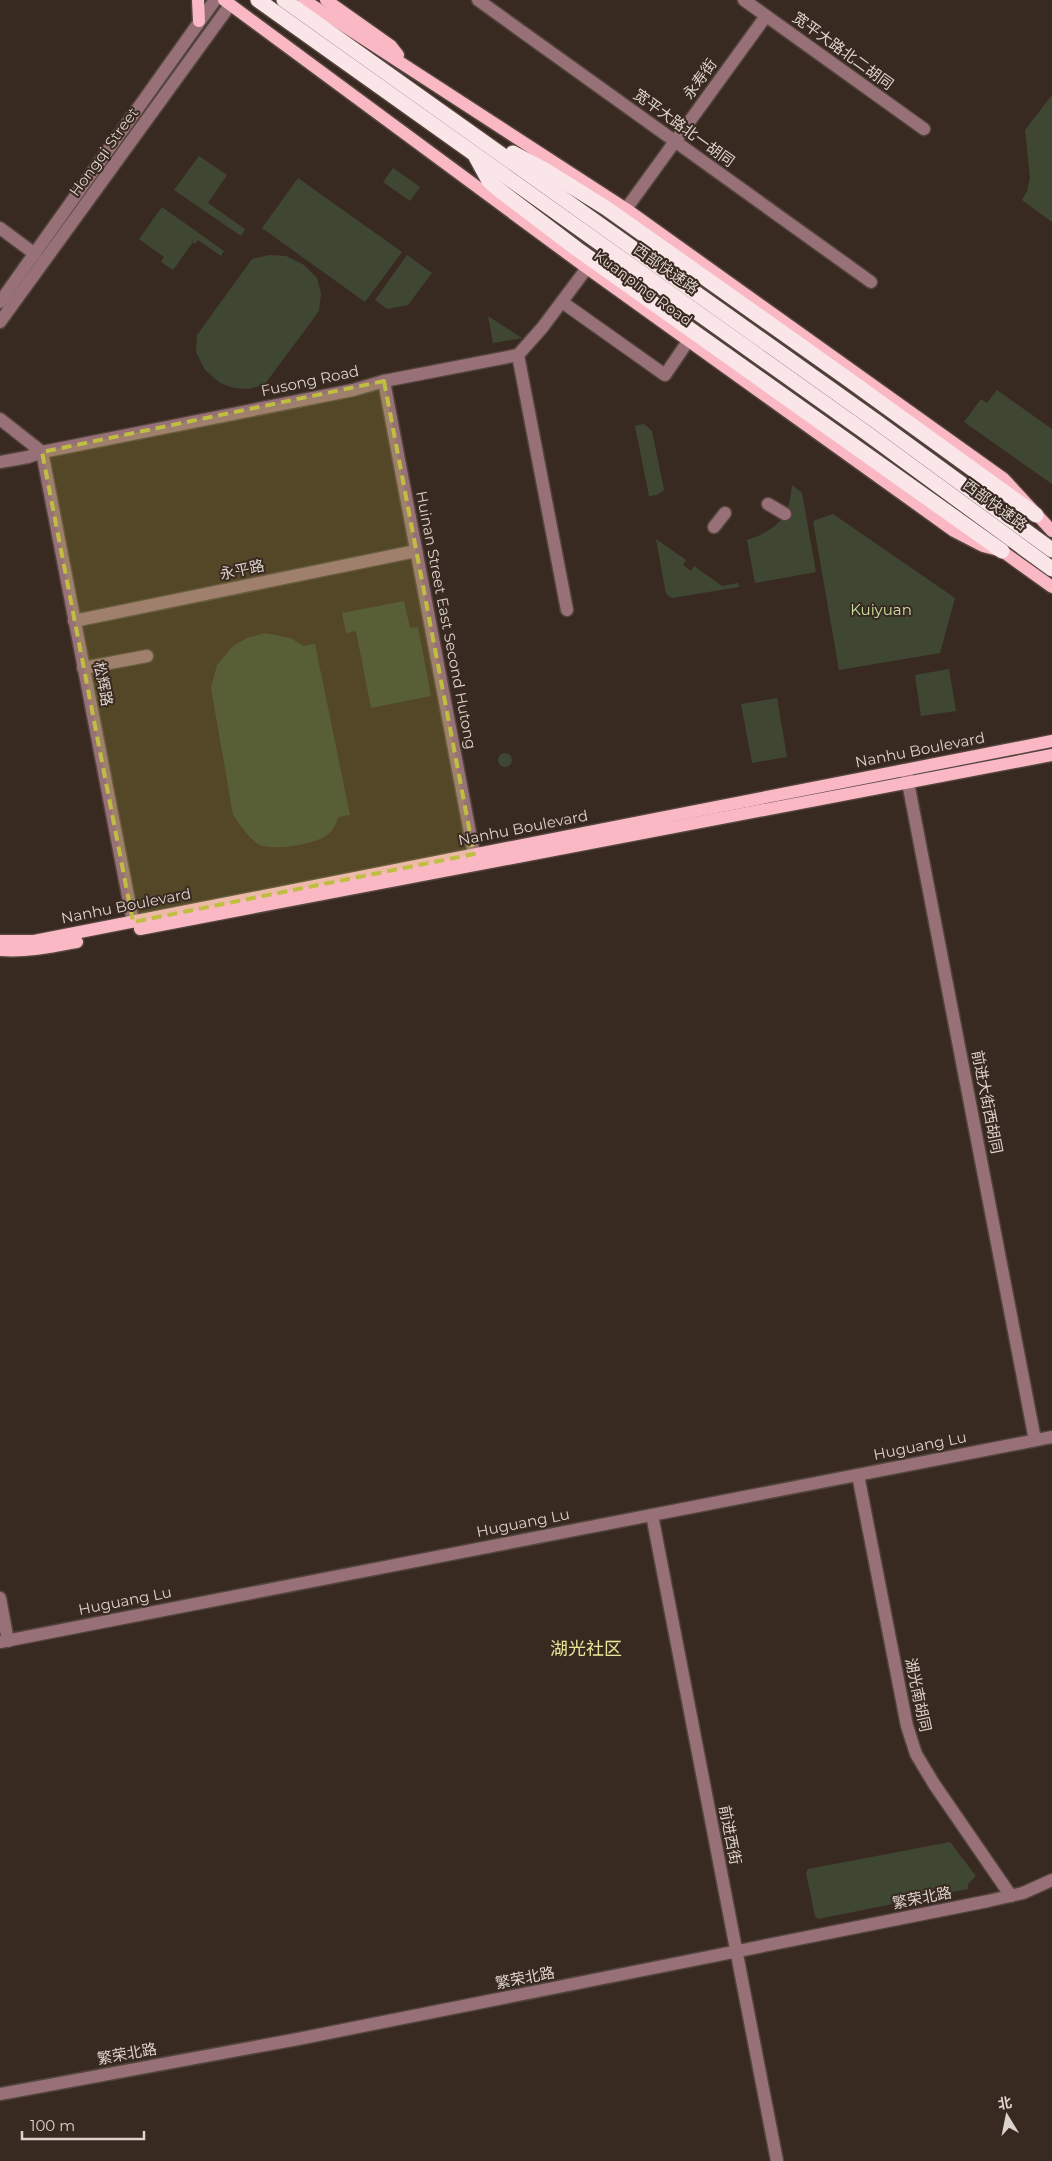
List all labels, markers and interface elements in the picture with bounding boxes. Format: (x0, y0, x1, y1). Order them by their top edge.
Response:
street label: 宽平大路北二胡同 (789, 8, 897, 94)
street label: 永寿街 (679, 55, 721, 102)
street label: 宽平大路北一胡同 (630, 85, 738, 171)
street label: Hongqi Street (65, 103, 142, 200)
street label: 西部快速路 (630, 239, 702, 298)
street label: Kuanping Road (590, 245, 696, 330)
street label: Fusong Road (259, 361, 361, 400)
street label: 西部快速路 (959, 475, 1031, 534)
street label: Huinan Street East Second Hutong (412, 489, 481, 751)
street label: 永平路 (218, 556, 266, 583)
park label: Kuiyuan (850, 600, 912, 619)
street label: 松辉路 (90, 660, 117, 708)
street label: Nanhu Boulevard (853, 728, 986, 771)
street label: Nanhu Boulevard (456, 806, 589, 849)
street label: Nanhu Boulevard (59, 884, 192, 927)
street label: 前进大街西胡同 (968, 1049, 1007, 1155)
street label: Huguang Lu (872, 1427, 968, 1464)
street label: Huguang Lu (475, 1504, 571, 1541)
street label: Huguang Lu (77, 1582, 173, 1619)
district label: 湖光社区 (550, 1638, 622, 1660)
street label: 湖光南胡同 (901, 1656, 936, 1734)
street label: 前进西街 (715, 1804, 746, 1866)
street label: 繁荣北路 (891, 1882, 953, 1913)
street label: 繁荣北路 (494, 1962, 556, 1993)
street label: 繁荣北路 (96, 2039, 158, 2068)
north arrow (982, 2091, 1032, 2141)
text: 北 (996, 2093, 1013, 2113)
scale bar (22, 2108, 145, 2140)
text: 100 m (30, 2116, 75, 2135)

